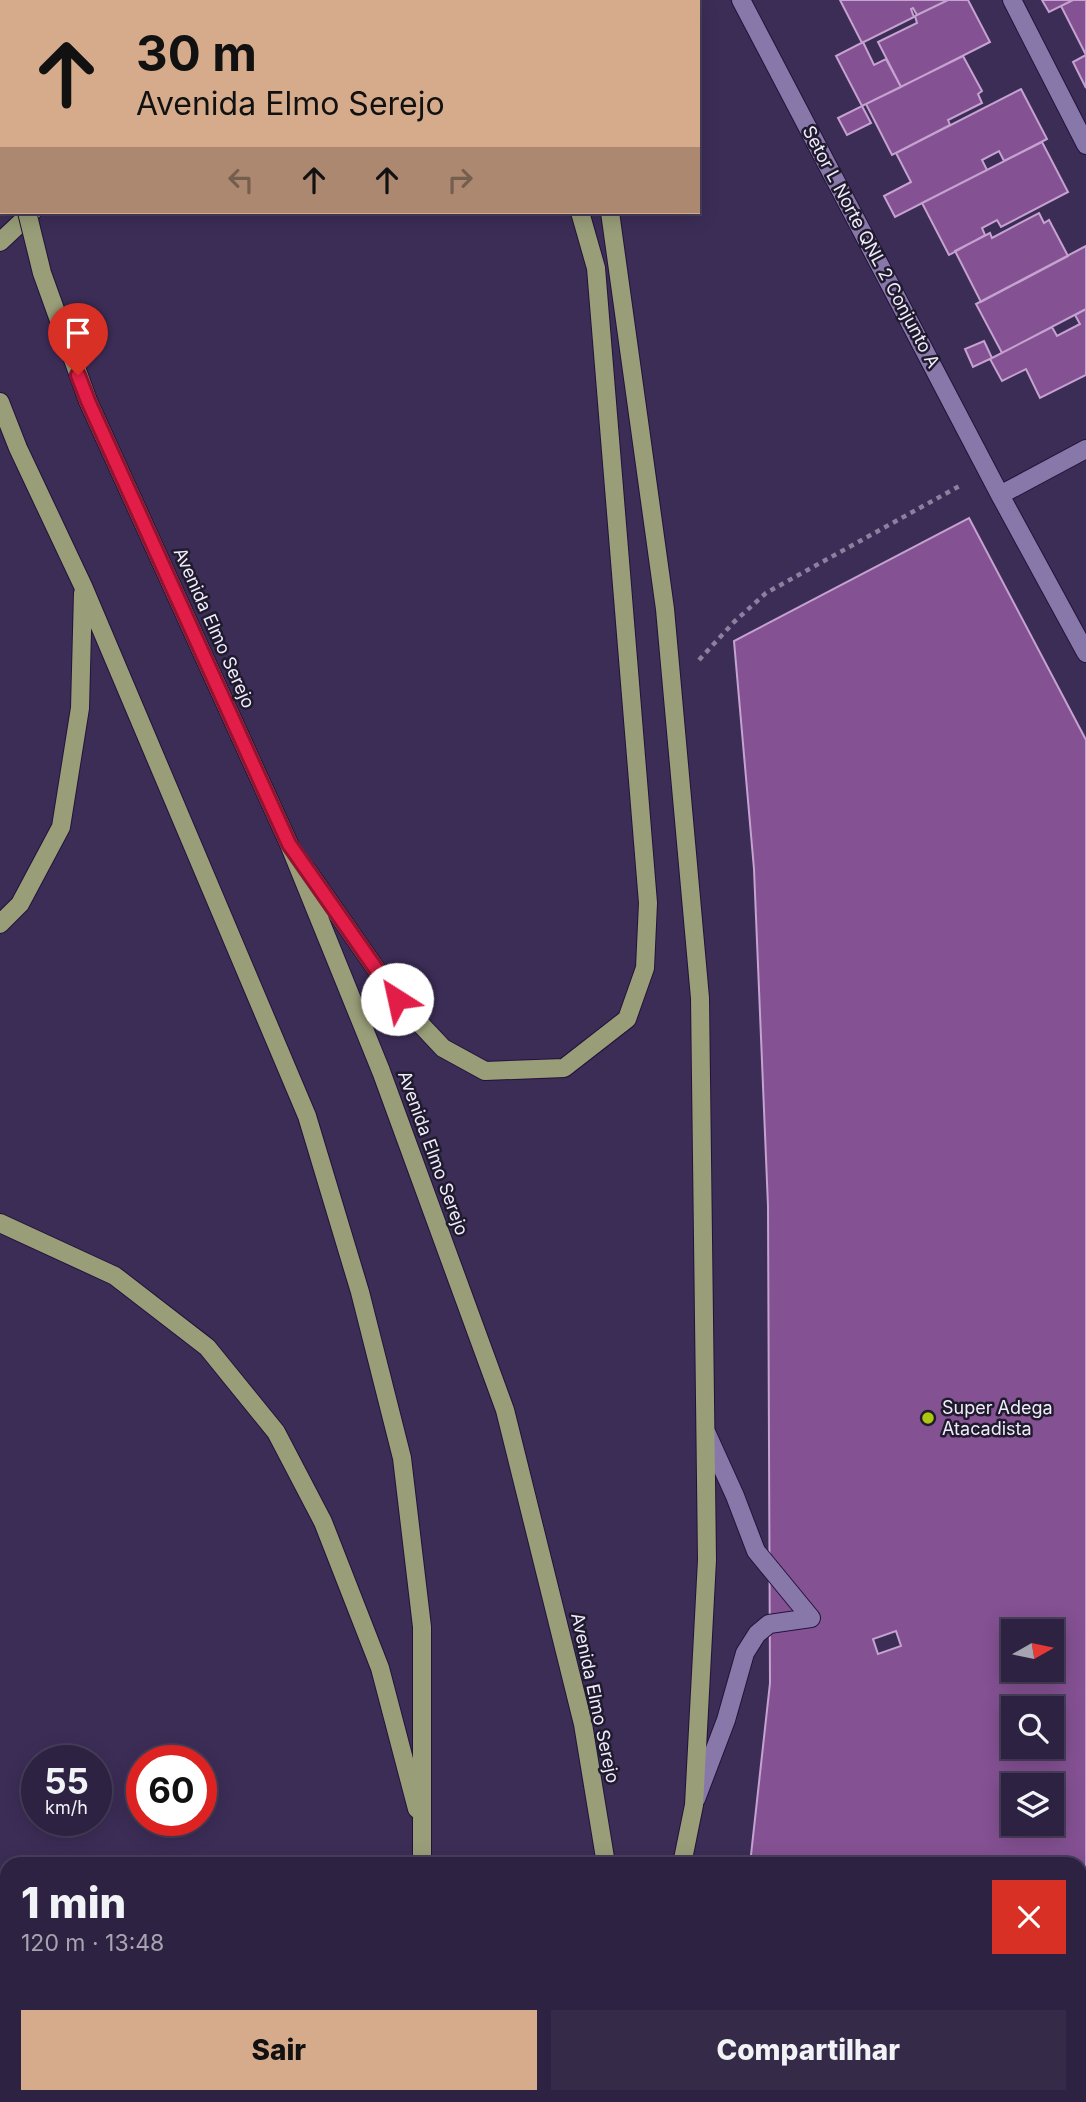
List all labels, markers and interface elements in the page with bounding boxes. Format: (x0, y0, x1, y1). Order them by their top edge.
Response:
text: 30 m (136, 24, 257, 83)
icon: ahead (21, 28, 112, 119)
text: Avenida Elmo Serejo (136, 84, 445, 123)
street label: Setor L Norte QNL 2 Conjunto A (799, 122, 944, 371)
icon: left (222, 161, 260, 199)
icon: ahead (295, 161, 333, 199)
icon: ahead (368, 161, 406, 199)
icon: right (441, 161, 479, 199)
pin (48, 303, 108, 375)
icon: arrive (59, 314, 97, 352)
street label: Avenida Elmo Serejo (170, 544, 259, 711)
position arrow (360, 962, 434, 1036)
street label: Avenida Elmo Serejo (394, 1068, 473, 1238)
place label: Super Adega Atacadista (942, 1397, 1053, 1439)
marker: Super Adega Atacadista (920, 1410, 936, 1426)
street label: Avenida Elmo Serejo (567, 1611, 624, 1785)
north arrow (1001, 1619, 1064, 1682)
map controls (1001, 1619, 1064, 1836)
button: search (1001, 1696, 1064, 1759)
speed limit sign: 60 (126, 1745, 217, 1836)
text: 55 (44, 1760, 89, 1802)
button: layers (1001, 1773, 1064, 1836)
text: km/h (45, 1797, 88, 1818)
text: 1 min (21, 1877, 126, 1928)
button: close (992, 1880, 1066, 1954)
text: 120 m · 13:48 (21, 1929, 164, 1957)
button: Sair (21, 2010, 537, 2090)
button: Compartilhar (551, 2010, 1066, 2090)

